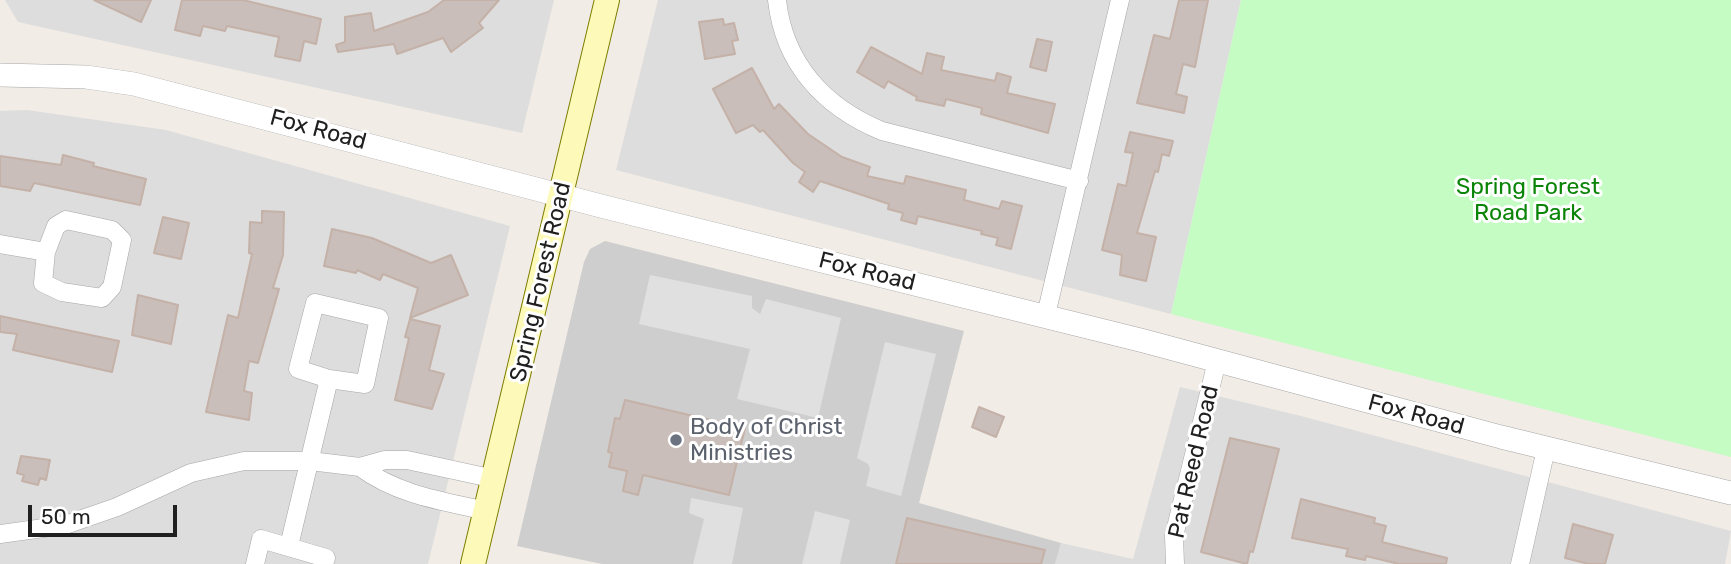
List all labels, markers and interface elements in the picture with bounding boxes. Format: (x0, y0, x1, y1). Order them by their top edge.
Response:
street label: Fox Road (267, 104, 369, 156)
park label: Spring Forest Road Park (1456, 173, 1600, 227)
street label: Spring Forest Road (505, 179, 577, 385)
street label: Fox Road (816, 247, 918, 297)
street label: Pat Reed Road (1163, 383, 1225, 541)
street label: Fox Road (1365, 389, 1467, 441)
place label: Body of Christ Ministries (690, 413, 842, 467)
marker: Body of Christ Ministries (668, 432, 684, 448)
scale bar (32, 490, 180, 534)
text: 50 m (41, 504, 91, 529)

